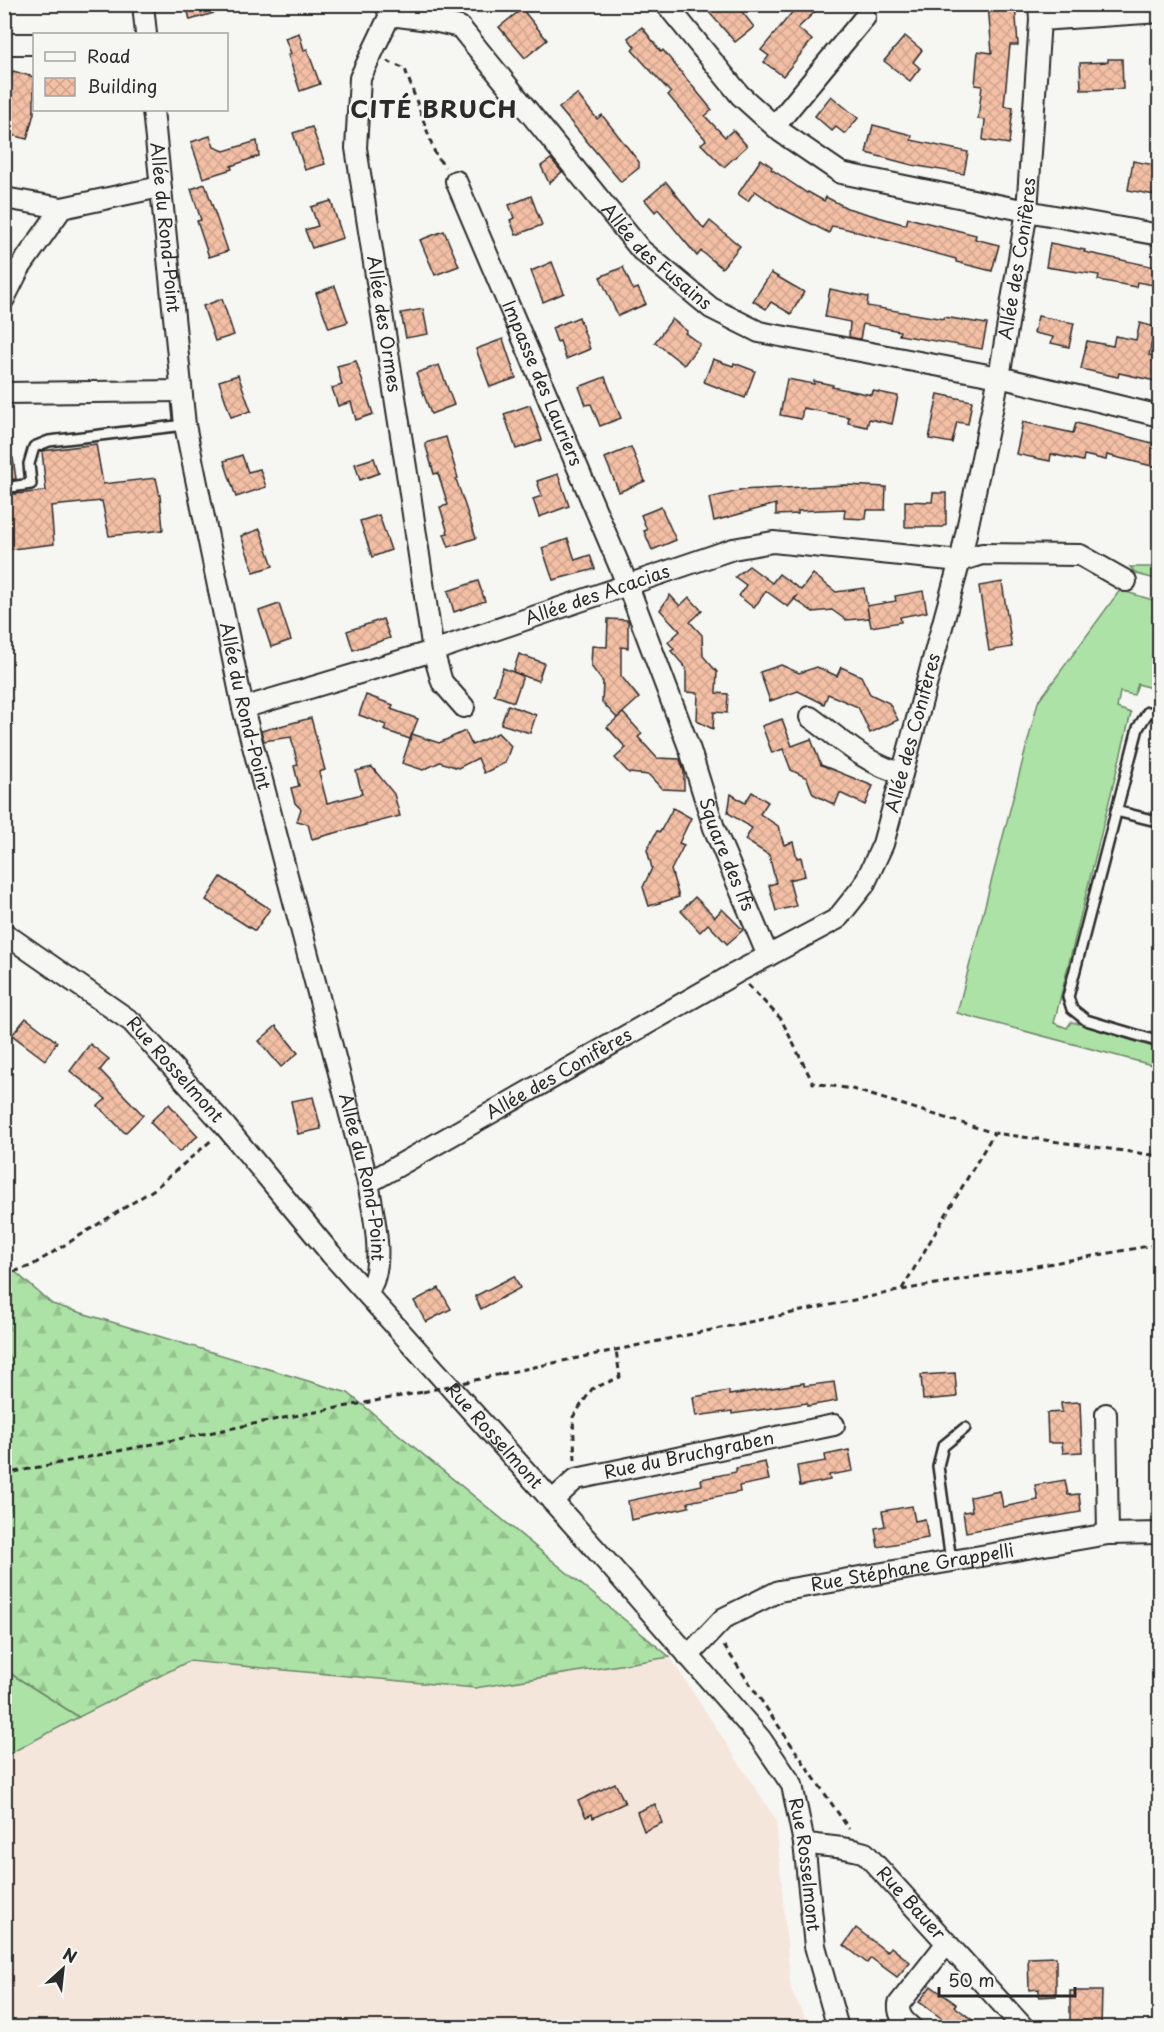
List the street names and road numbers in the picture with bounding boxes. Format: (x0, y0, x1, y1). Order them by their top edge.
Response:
street label: Allée du Rond-Point (144, 141, 188, 314)
street label: Allée des Conifères (990, 177, 1041, 342)
street label: Allée des Fusains (596, 197, 718, 315)
street label: Allée des Ormes (361, 254, 409, 394)
street label: Impasse des Lauriers (496, 296, 591, 470)
street label: Allée des Acacias (521, 557, 673, 631)
street label: Allée du Rond-Point (214, 620, 279, 792)
street label: Allée des Conifères (877, 650, 946, 815)
street label: Square des Ifs (693, 794, 763, 915)
street label: Rue Rosselmont (121, 1010, 231, 1128)
street label: Allée des Conifères (480, 1020, 636, 1125)
street label: Allée du Rond-Point (333, 1090, 393, 1262)
street label: Rue Rosselmont (440, 1376, 550, 1494)
street label: Rue du Bruchgraben (601, 1423, 776, 1485)
street label: Rue Stéphane Grappelli (809, 1536, 1016, 1597)
street label: Rue Rosselmont (783, 1795, 828, 1933)
street label: Rue Bauer (871, 1859, 953, 1946)

